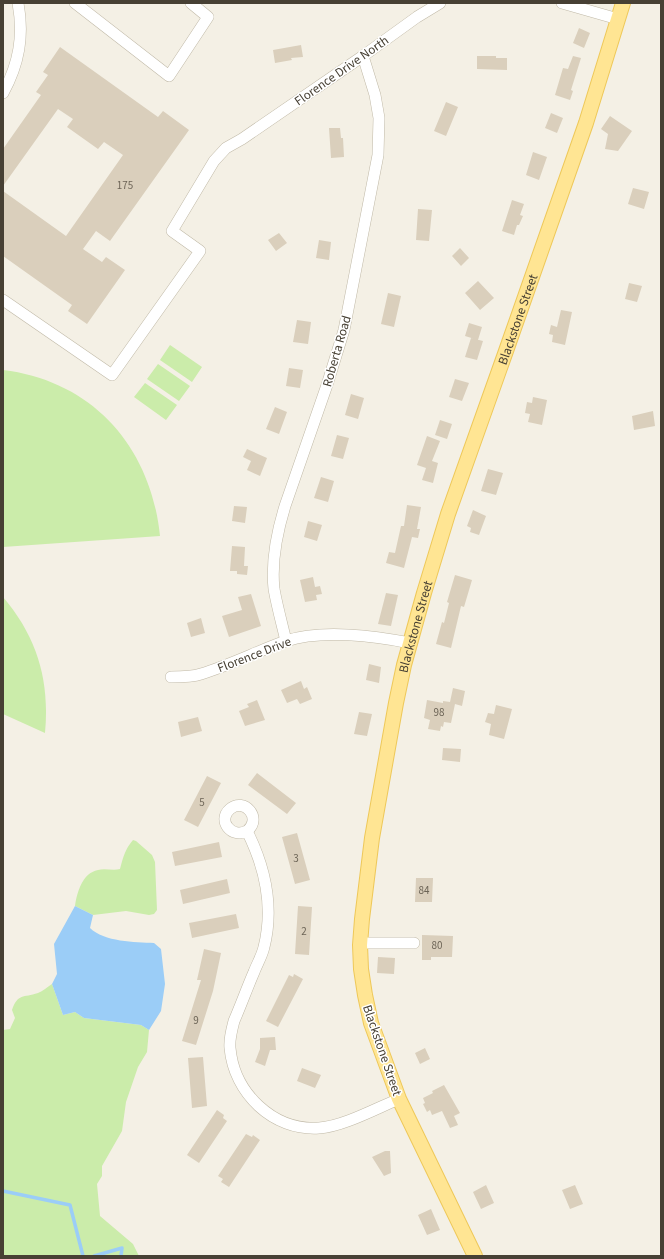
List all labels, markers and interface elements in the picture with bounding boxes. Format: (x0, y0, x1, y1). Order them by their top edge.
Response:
street label: Florence Drive North (291, 31, 392, 110)
house number: 175 (117, 178, 133, 193)
street label: Blackstone Street (494, 271, 543, 367)
street label: Roberta Road (318, 313, 356, 389)
street label: Blackstone Street (395, 578, 437, 675)
street label: Florence Drive (215, 633, 294, 677)
house number: 98 (434, 705, 445, 720)
house number: 5 (199, 795, 205, 810)
house number: 3 (293, 851, 299, 866)
house number: 84 (419, 883, 430, 898)
house number: 2 (301, 924, 307, 939)
house number: 80 (432, 938, 442, 953)
street label: Blackstone Street (358, 1002, 406, 1099)
house number: 9 (193, 1013, 199, 1028)

